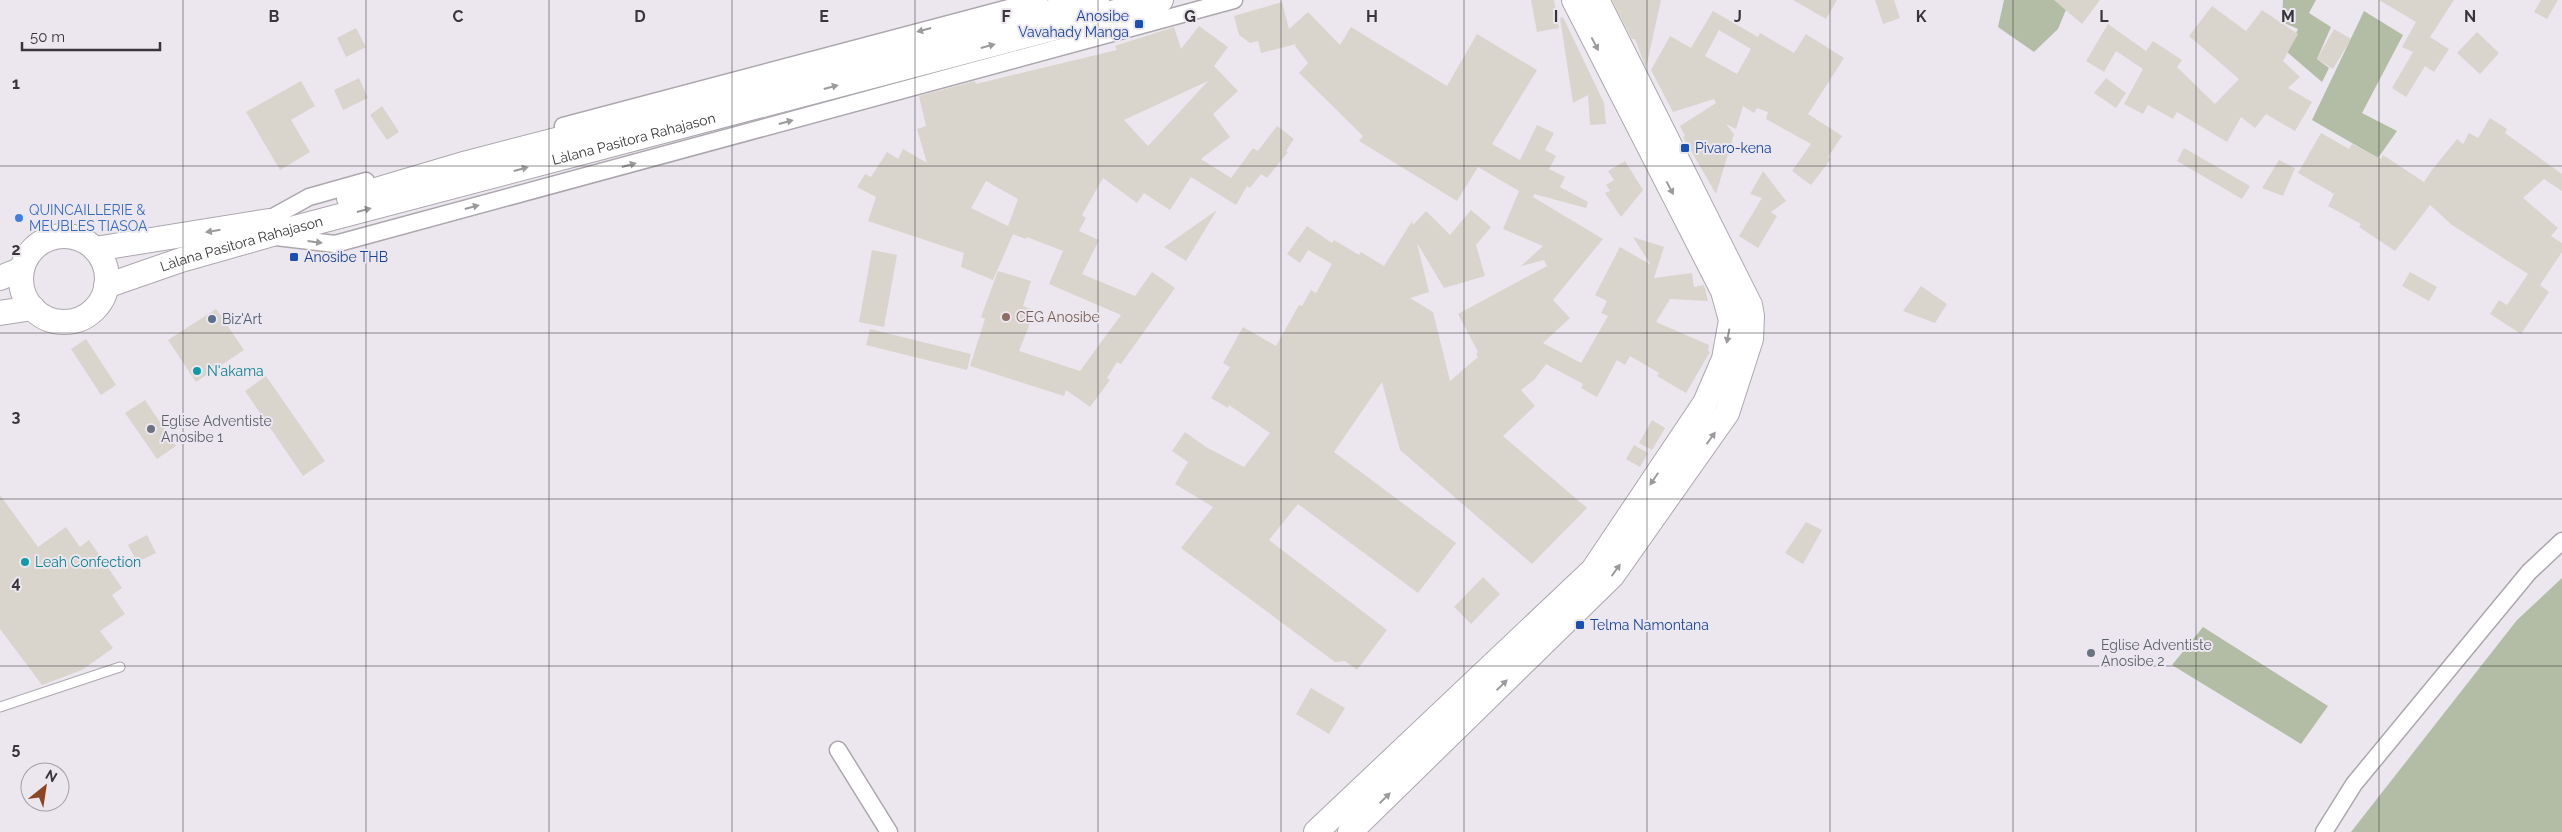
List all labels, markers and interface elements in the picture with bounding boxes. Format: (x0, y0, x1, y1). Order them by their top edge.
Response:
text: B (269, 7, 280, 26)
text: C (453, 7, 464, 26)
text: D (634, 7, 646, 26)
text: E (819, 7, 829, 26)
text: F (1001, 7, 1011, 26)
text: G (1184, 7, 1196, 26)
text: H (1366, 7, 1378, 26)
text: I (1554, 7, 1558, 26)
text: J (1734, 7, 1742, 26)
text: K (1916, 7, 1927, 26)
text: L (2099, 7, 2109, 26)
text: M (2281, 7, 2295, 26)
text: N (2464, 7, 2476, 26)
place label: Anosibe Vavahady Manga (1018, 8, 1129, 40)
marker: Anosibe Vavahady Manga (1133, 18, 1145, 30)
scale bar (22, 20, 160, 52)
one-way arrow (917, 27, 932, 35)
text: 50 m (30, 28, 65, 46)
one-way arrow (1591, 37, 1599, 51)
one-way arrow (980, 42, 995, 50)
text: 1 (12, 74, 20, 93)
one-way arrow (823, 83, 838, 91)
street label: Làlana Pasitora Rahajason (550, 110, 717, 168)
one-way arrow (778, 118, 793, 126)
place label: Pivaro-kena (1695, 140, 1772, 156)
marker: Pivaro-kena (1679, 142, 1691, 154)
one-way arrow (621, 160, 636, 168)
one-way arrow (514, 165, 529, 173)
one-way arrow (1666, 181, 1675, 195)
place label: QUINCAILLERIE & MEUBLES TIASOA (29, 202, 148, 234)
one-way arrow (464, 203, 480, 211)
one-way arrow (356, 206, 372, 214)
marker: QUINCAILLERIE & MEUBLES TIASOA (13, 212, 25, 224)
street label: Làlana Pasitora Rahajason (158, 213, 324, 275)
one-way arrow (205, 227, 221, 235)
one-way arrow (307, 238, 323, 246)
text: 2 (11, 240, 21, 259)
place label: Anosibe THB (304, 249, 388, 265)
marker: Anosibe THB (288, 251, 300, 263)
place label: CEG Anosibe (1016, 309, 1100, 325)
place label: Biz'Art (222, 311, 262, 327)
marker: CEG Anosibe (1000, 311, 1012, 323)
marker: Biz'Art (206, 313, 218, 325)
one-way arrow (1724, 329, 1732, 344)
place label: N'akama (207, 363, 264, 379)
marker: N'akama (191, 365, 203, 377)
text: 3 (12, 407, 21, 426)
place label: Eglise Adventiste Anosibe 1 (161, 413, 272, 445)
marker: Eglise Adventiste Anosibe 1 (145, 423, 157, 435)
one-way arrow (1706, 431, 1716, 445)
one-way arrow (1649, 472, 1659, 486)
place label: Leah Confection (35, 554, 141, 570)
marker: Leah Confection (19, 556, 31, 568)
one-way arrow (1611, 563, 1621, 577)
text: 4 (11, 573, 21, 592)
place label: Telma Namontana (1590, 617, 1709, 633)
marker: Telma Namontana (1574, 619, 1586, 631)
place label: Eglise Adventiste Anosibe 2 (2101, 637, 2212, 669)
marker: Eglise Adventiste Anosibe 2 (2085, 647, 2097, 659)
one-way arrow (1496, 679, 1508, 691)
text: 5 (12, 739, 21, 758)
north arrow (20, 762, 70, 812)
text: N (43, 766, 60, 785)
one-way arrow (1379, 792, 1391, 804)

